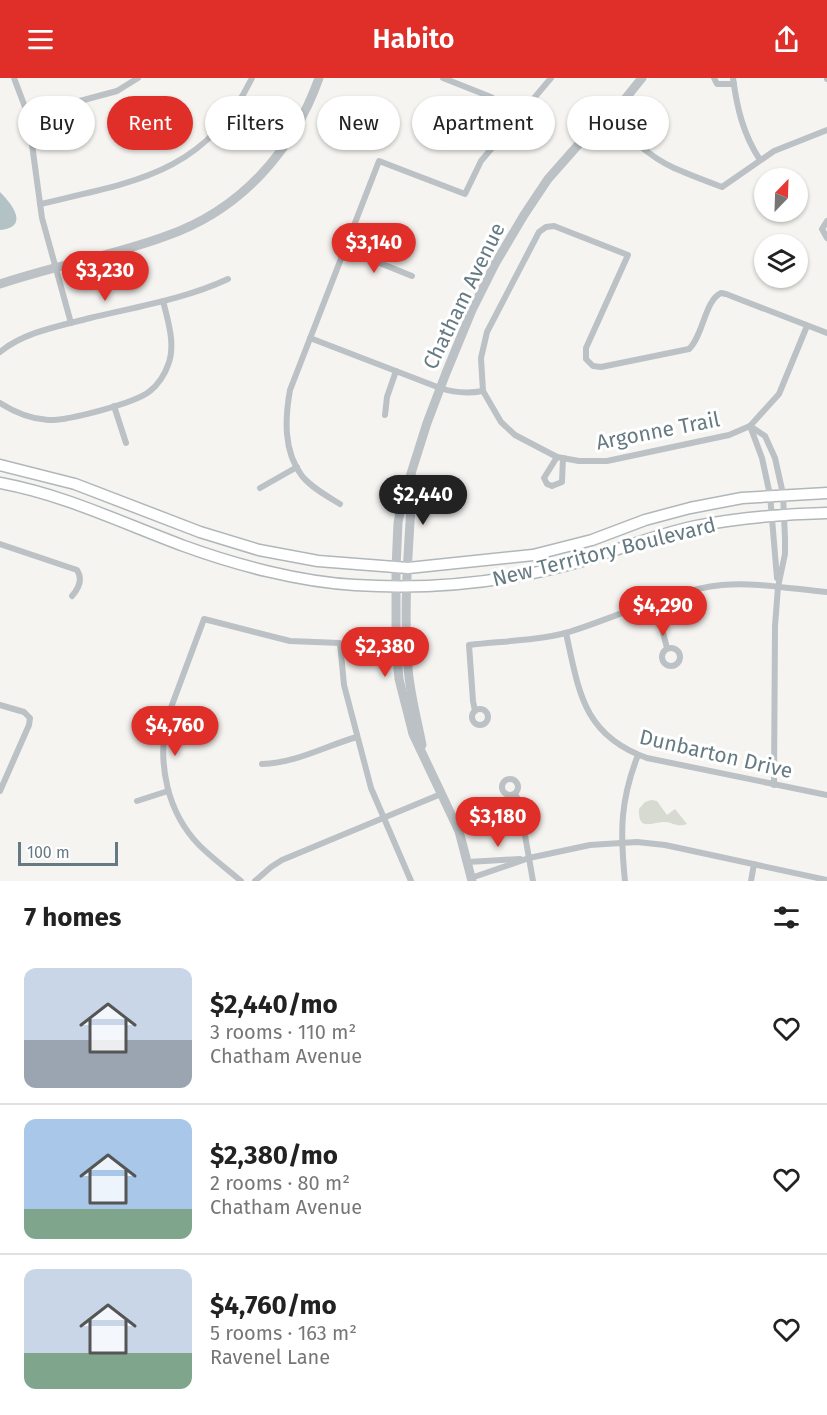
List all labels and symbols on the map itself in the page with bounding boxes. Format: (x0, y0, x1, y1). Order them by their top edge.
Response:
north arrow (754, 168, 808, 222)
street label: Chatham Avenue (417, 218, 511, 374)
pin: $3,140 (325, 223, 423, 274)
pin: $3,230 (56, 251, 154, 302)
street label: Argonne Trail (594, 406, 722, 456)
pin: $2,440 (374, 475, 472, 526)
street label: New Territory Boulevard (490, 512, 718, 592)
pin: $4,290 (614, 586, 712, 637)
pin: $2,380 (336, 627, 434, 678)
pin: $4,760 (126, 706, 224, 757)
street label: Dunbarton Drive (637, 724, 795, 784)
pin: $3,180 (449, 797, 547, 848)
scale bar (18, 839, 118, 866)

